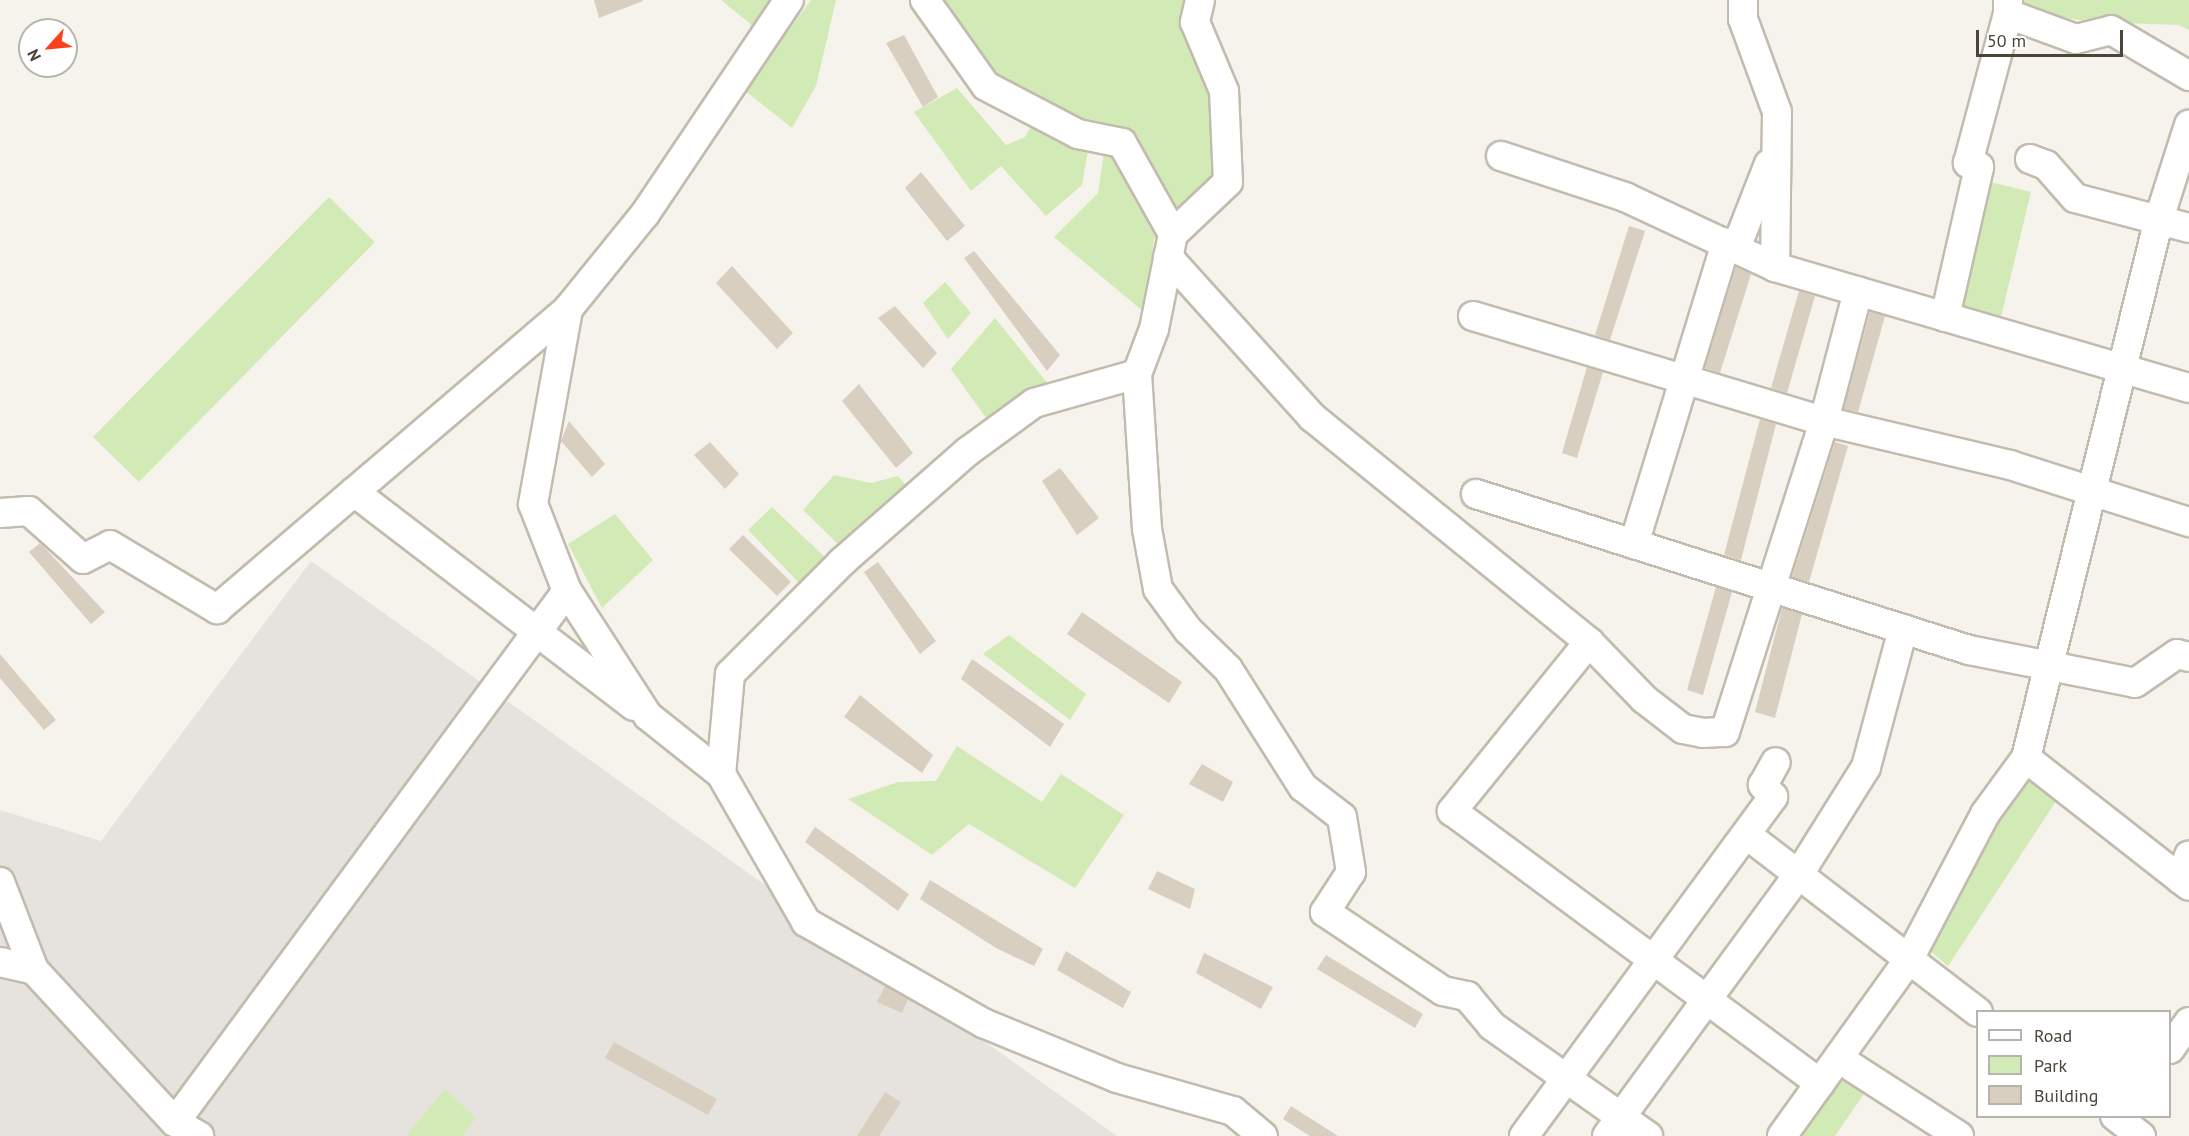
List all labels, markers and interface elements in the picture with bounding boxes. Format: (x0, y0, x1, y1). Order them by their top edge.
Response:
north arrow (18, 18, 78, 78)
scale bar (1979, 18, 2126, 56)
text: 50 m (1987, 29, 2026, 52)
text: N (22, 46, 45, 64)
legend (1976, 1010, 2171, 1118)
text: Road (2034, 1024, 2072, 1047)
text: Park (2034, 1054, 2067, 1077)
text: Building (2034, 1084, 2098, 1107)

